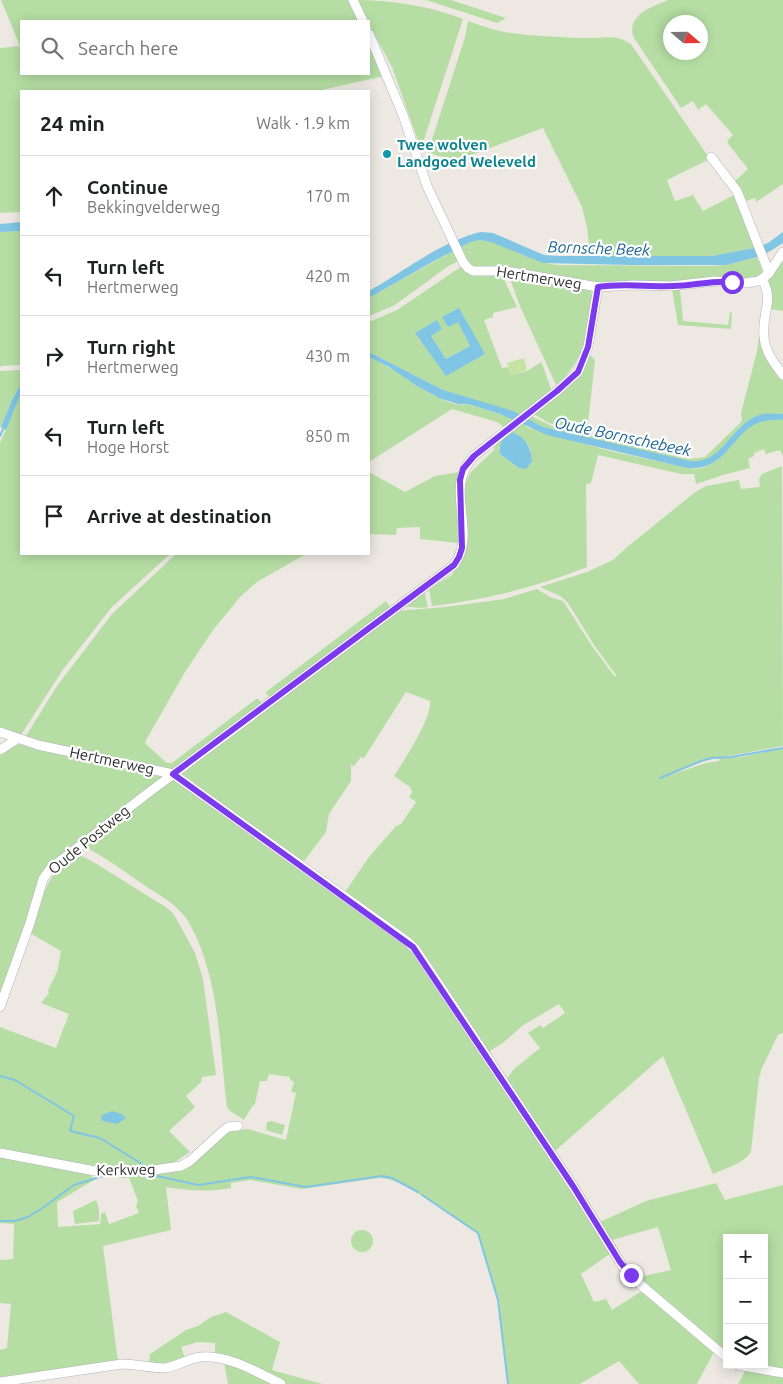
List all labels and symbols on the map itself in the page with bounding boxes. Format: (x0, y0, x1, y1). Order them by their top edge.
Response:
north arrow (663, 15, 708, 60)
place label: Twee wolven Landgoed Weleveld (397, 136, 536, 170)
marker: Twee wolven Landgoed Weleveld (381, 148, 393, 160)
water label: Bornsche Beek (547, 237, 651, 259)
street label: Hertmerweg (495, 262, 583, 293)
route start (721, 271, 744, 294)
water label: Oude Bornschebeek (553, 413, 694, 459)
street label: Hertmerweg (68, 743, 156, 778)
street label: Oude Postweg (45, 802, 133, 877)
street label: Kerkweg (96, 1160, 156, 1179)
route end (620, 1264, 643, 1287)

